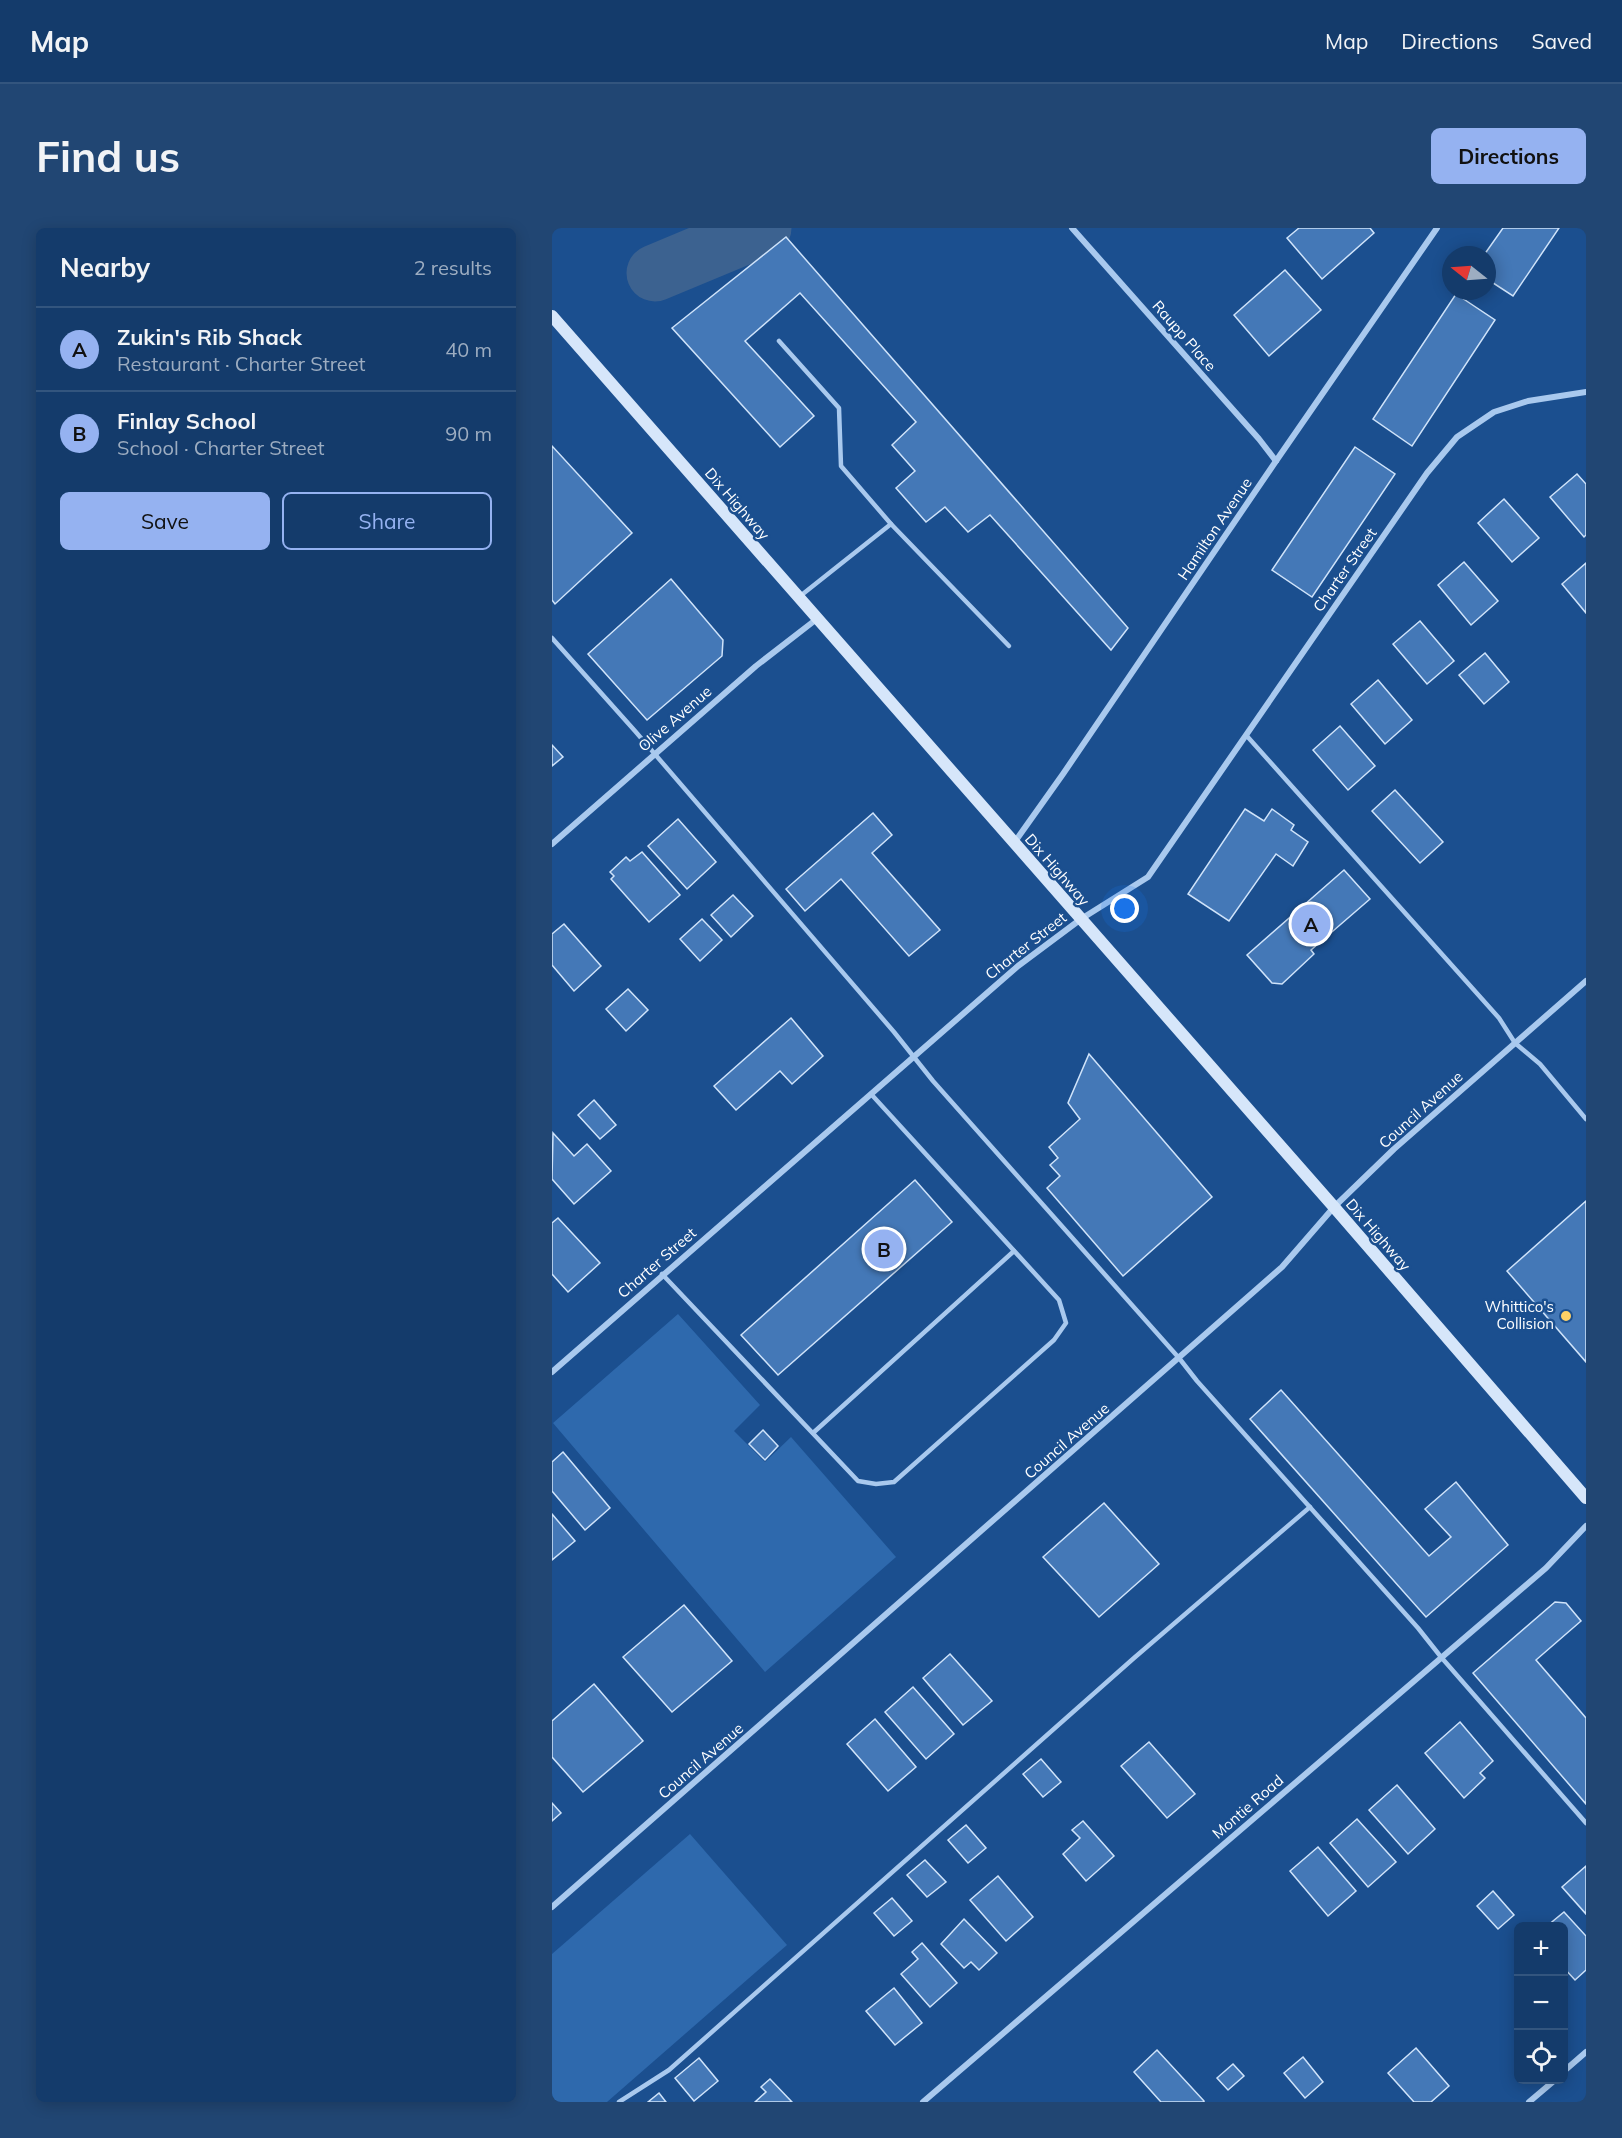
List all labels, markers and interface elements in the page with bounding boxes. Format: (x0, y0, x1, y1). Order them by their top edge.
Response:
text: Map (30, 24, 89, 59)
text: Map (1325, 28, 1368, 54)
text: Directions (1401, 28, 1498, 54)
text: Saved (1531, 28, 1592, 54)
button: Directions (1431, 128, 1586, 184)
text: Find us (36, 130, 180, 183)
north arrow (1442, 246, 1496, 300)
text: Nearby (60, 251, 150, 284)
text: 2 results (414, 255, 492, 280)
street label: Raupp Place (1148, 296, 1220, 375)
text: Zukin's Rib Shack (117, 323, 302, 351)
text: A (72, 337, 87, 362)
text: 40 m (445, 337, 492, 362)
text: Restaurant · Charter Street (117, 351, 366, 376)
text: Finlay School (117, 407, 256, 435)
text: B (73, 421, 86, 446)
text: 90 m (445, 421, 492, 446)
text: School · Charter Street (117, 435, 325, 460)
street label: Dix Highway (701, 464, 774, 544)
street label: Hamilton Avenue (1173, 474, 1256, 584)
button: Save (60, 492, 270, 550)
button: Share (282, 492, 492, 550)
street label: Charter Street (1309, 524, 1381, 615)
street label: Olive Avenue (634, 682, 715, 756)
street label: Dix Highway (1021, 830, 1094, 910)
your location (1110, 894, 1139, 923)
pin: A (1292, 902, 1330, 946)
street label: Charter Street (981, 908, 1070, 983)
street label: Council Avenue (1375, 1067, 1467, 1152)
street label: Dix Highway (1342, 1195, 1415, 1275)
street label: Charter Street (613, 1223, 700, 1302)
pin: B (864, 1226, 904, 1272)
place label: Whittico's Collision (1484, 1297, 1554, 1333)
marker: Whittico's Collision (1559, 1309, 1573, 1323)
street label: Council Avenue (1020, 1399, 1113, 1483)
street label: Council Avenue (654, 1719, 747, 1803)
street label: Montie Road (1208, 1771, 1287, 1843)
map controls (1514, 1922, 1568, 2084)
button: + (1514, 1922, 1568, 1976)
button: − (1514, 1976, 1568, 2030)
button: locate (1514, 2030, 1568, 2084)

